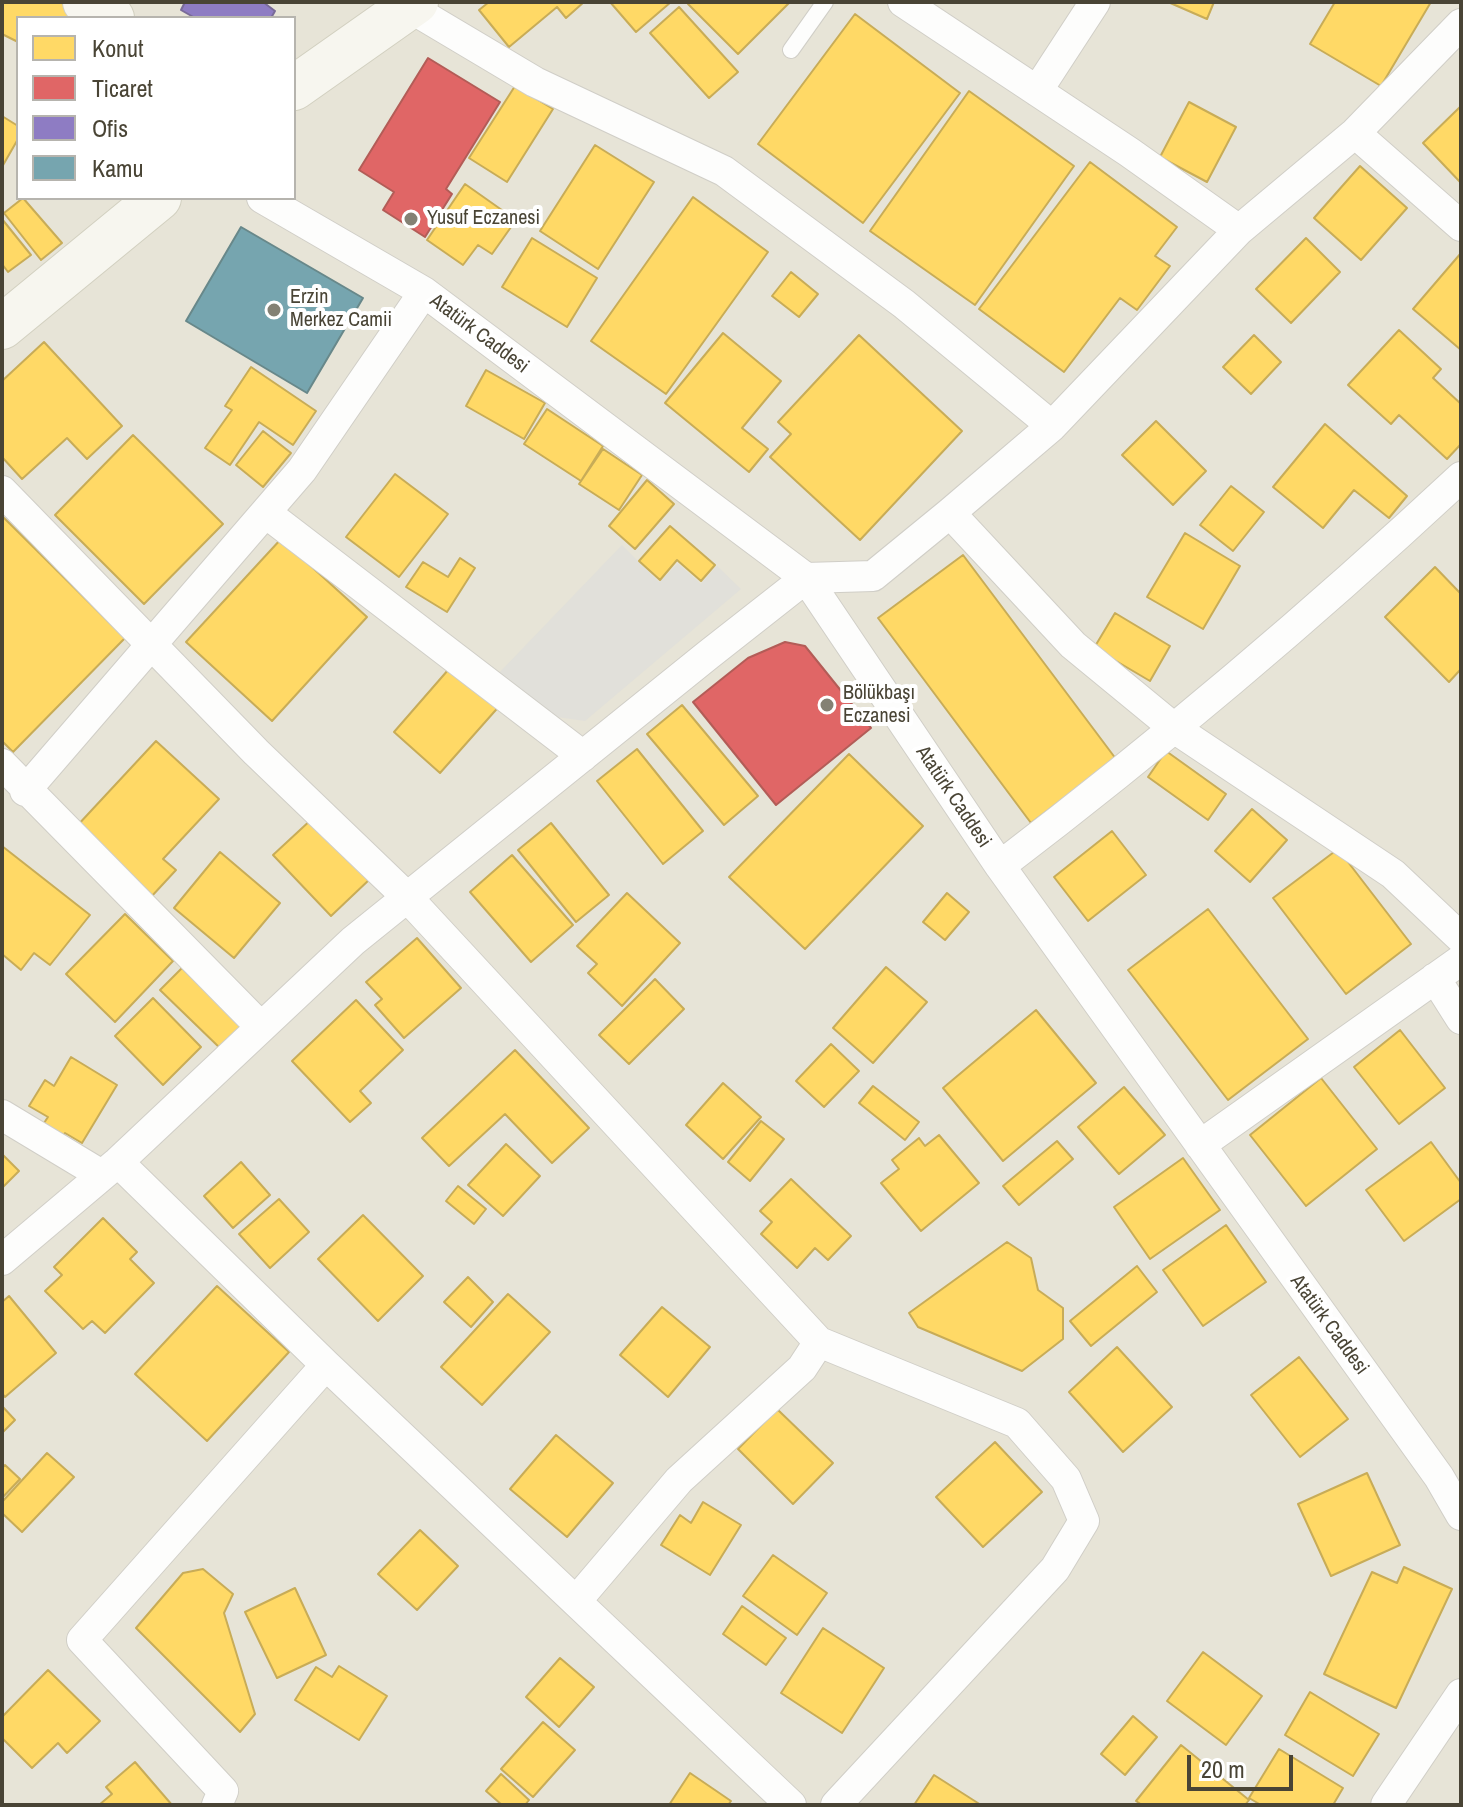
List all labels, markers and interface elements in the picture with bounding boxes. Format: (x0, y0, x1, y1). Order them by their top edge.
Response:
legend (16, 16, 296, 200)
text: Konut (92, 32, 143, 64)
text: Ticaret (92, 72, 153, 104)
text: Ofis (92, 112, 128, 144)
text: Kamu (92, 152, 143, 184)
place label: Yusuf Eczanesi (427, 207, 540, 231)
marker: Yusuf Eczanesi (402, 210, 420, 228)
place label: Erzin Merkez Camii (290, 286, 392, 333)
street label: Atatürk Caddesi (425, 289, 533, 379)
marker: Erzin Merkez Camii (265, 301, 283, 319)
place label: Bölükbaşı Eczanesi (843, 682, 915, 729)
marker: Bölükbaşı Eczanesi (818, 696, 836, 714)
street label: Atatürk Caddesi (910, 742, 996, 852)
street label: Atatürk Caddesi (1285, 1270, 1373, 1380)
scale bar (1191, 1739, 1297, 1789)
text: 20 m (1201, 1753, 1245, 1785)

